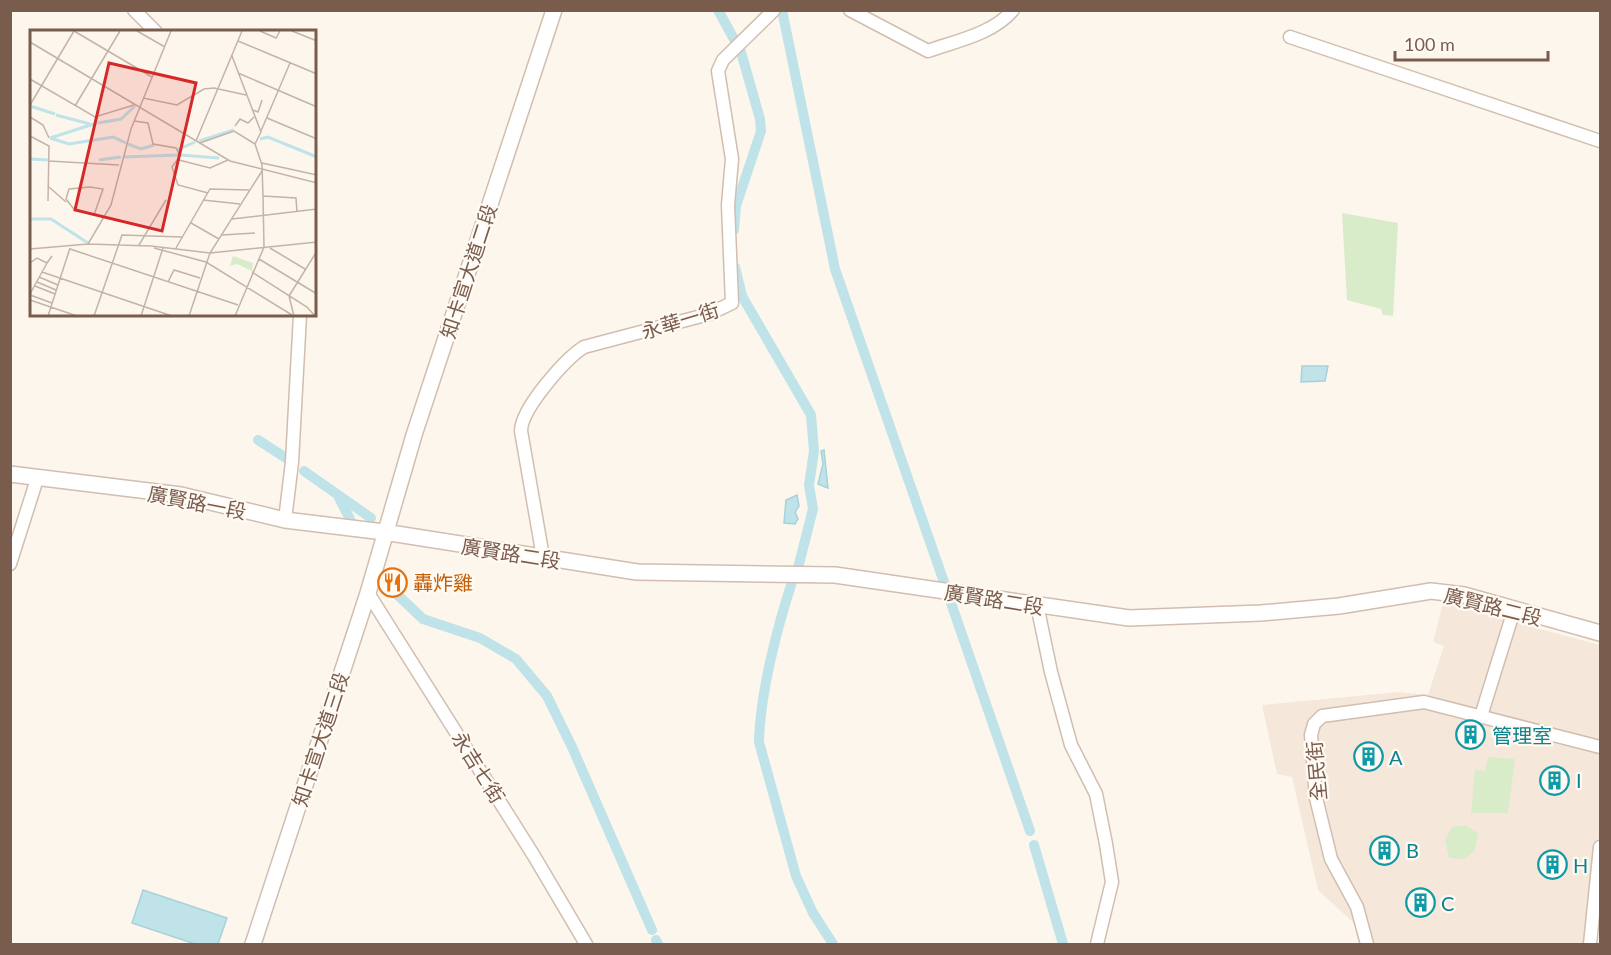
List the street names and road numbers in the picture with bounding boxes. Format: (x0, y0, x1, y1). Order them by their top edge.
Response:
street label: 知卡宣大道二段 (435, 201, 501, 341)
street label: 永華一街 (638, 297, 722, 343)
street label: 廣賢路一段 (146, 481, 248, 523)
street label: 廣賢路二段 (460, 533, 562, 573)
street label: 廣賢路二段 (943, 579, 1045, 619)
street label: 廣賢路二段 (1442, 582, 1544, 630)
street label: 知卡宣大道三段 (287, 669, 353, 809)
street label: 永吉七街 (448, 727, 510, 807)
street label: 全民街 (1301, 740, 1331, 802)

